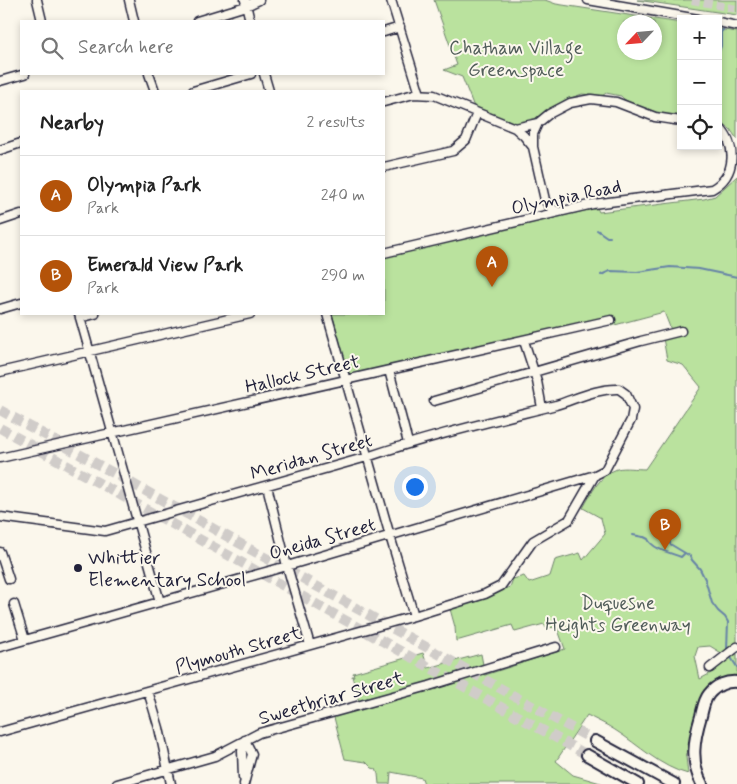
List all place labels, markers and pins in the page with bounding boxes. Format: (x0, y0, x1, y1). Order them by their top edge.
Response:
pin: A (476, 246, 508, 287)
pin: B (649, 509, 681, 550)
place label: Whittier Elementary School (88, 546, 246, 593)
marker: Whittier Elementary School (72, 562, 84, 574)

